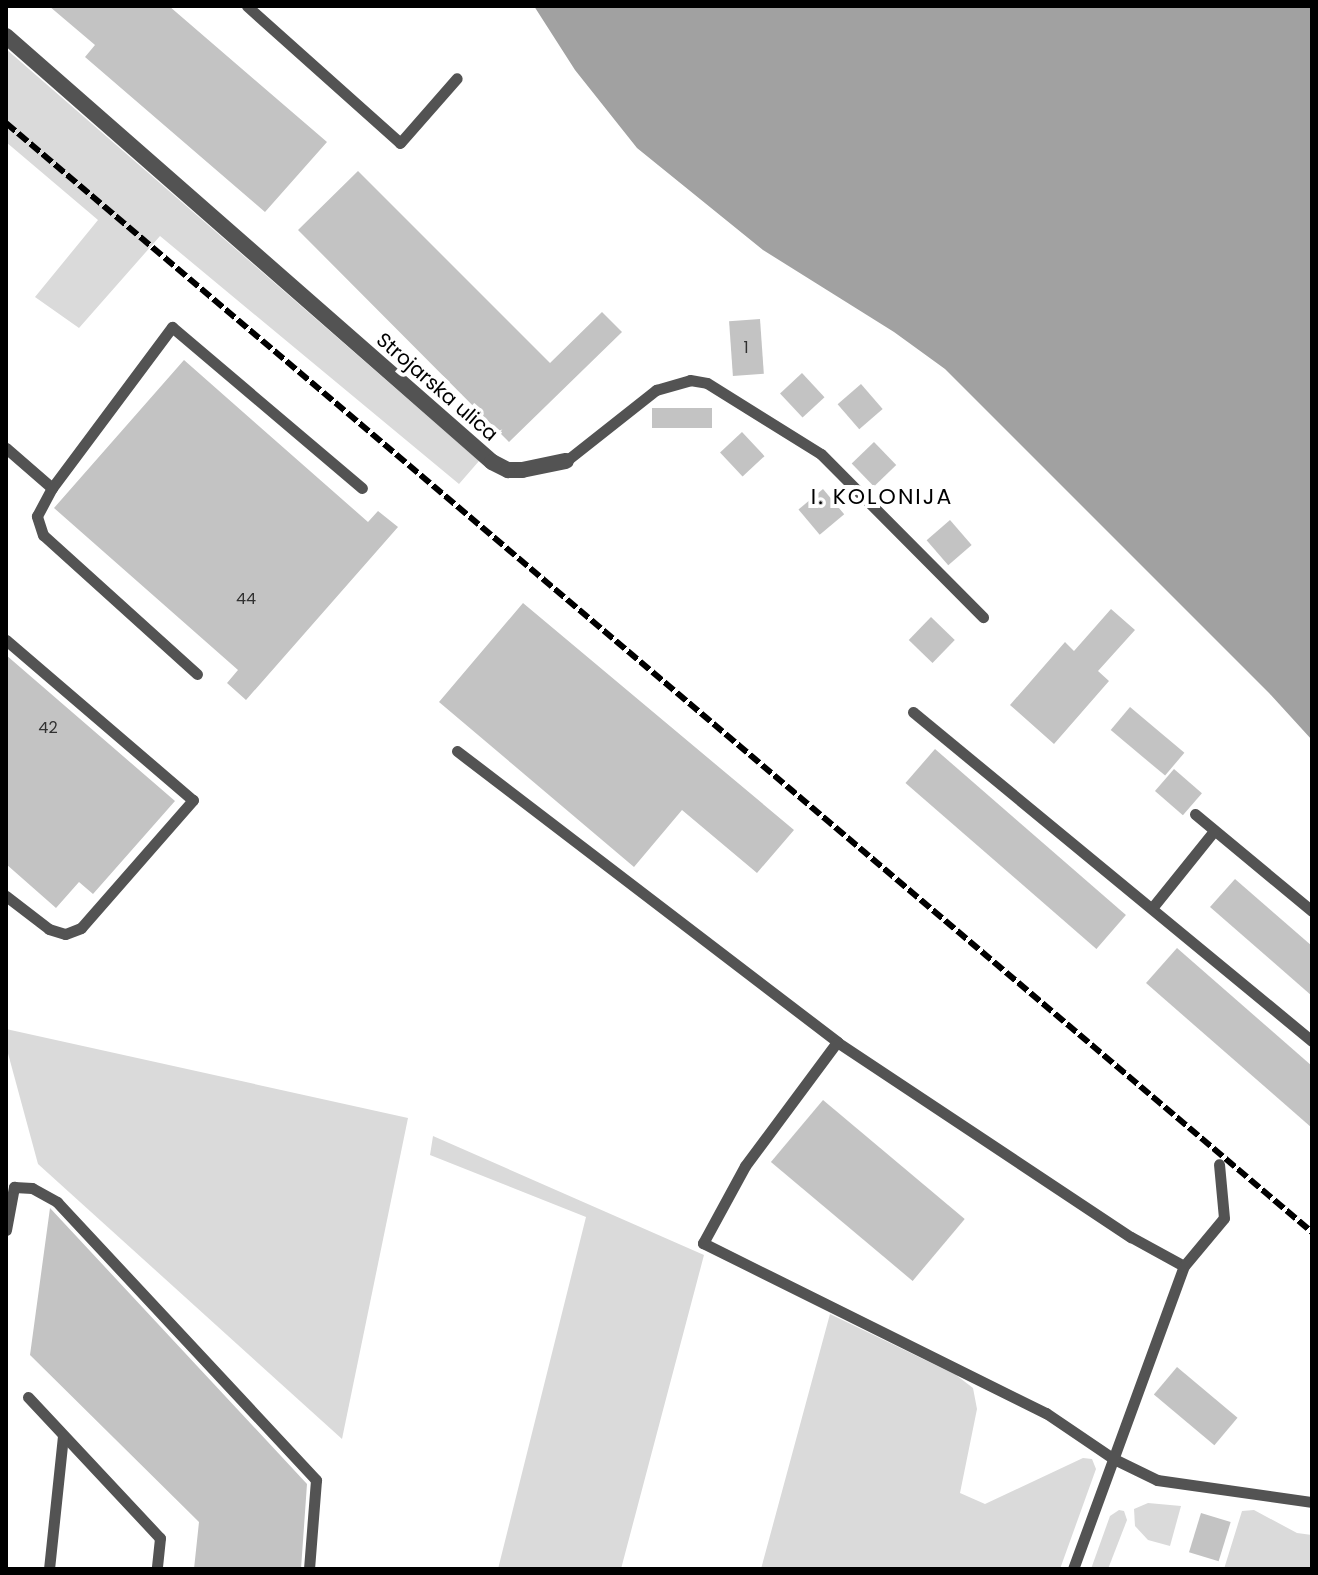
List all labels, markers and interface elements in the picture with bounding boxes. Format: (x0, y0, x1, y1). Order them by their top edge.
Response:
street label: Strojarska ulica (371, 328, 503, 446)
house number: 1 (743, 338, 749, 358)
district label: I. KOLONIJA (811, 484, 953, 510)
house number: 44 (236, 589, 256, 609)
house number: 42 (38, 718, 58, 738)

